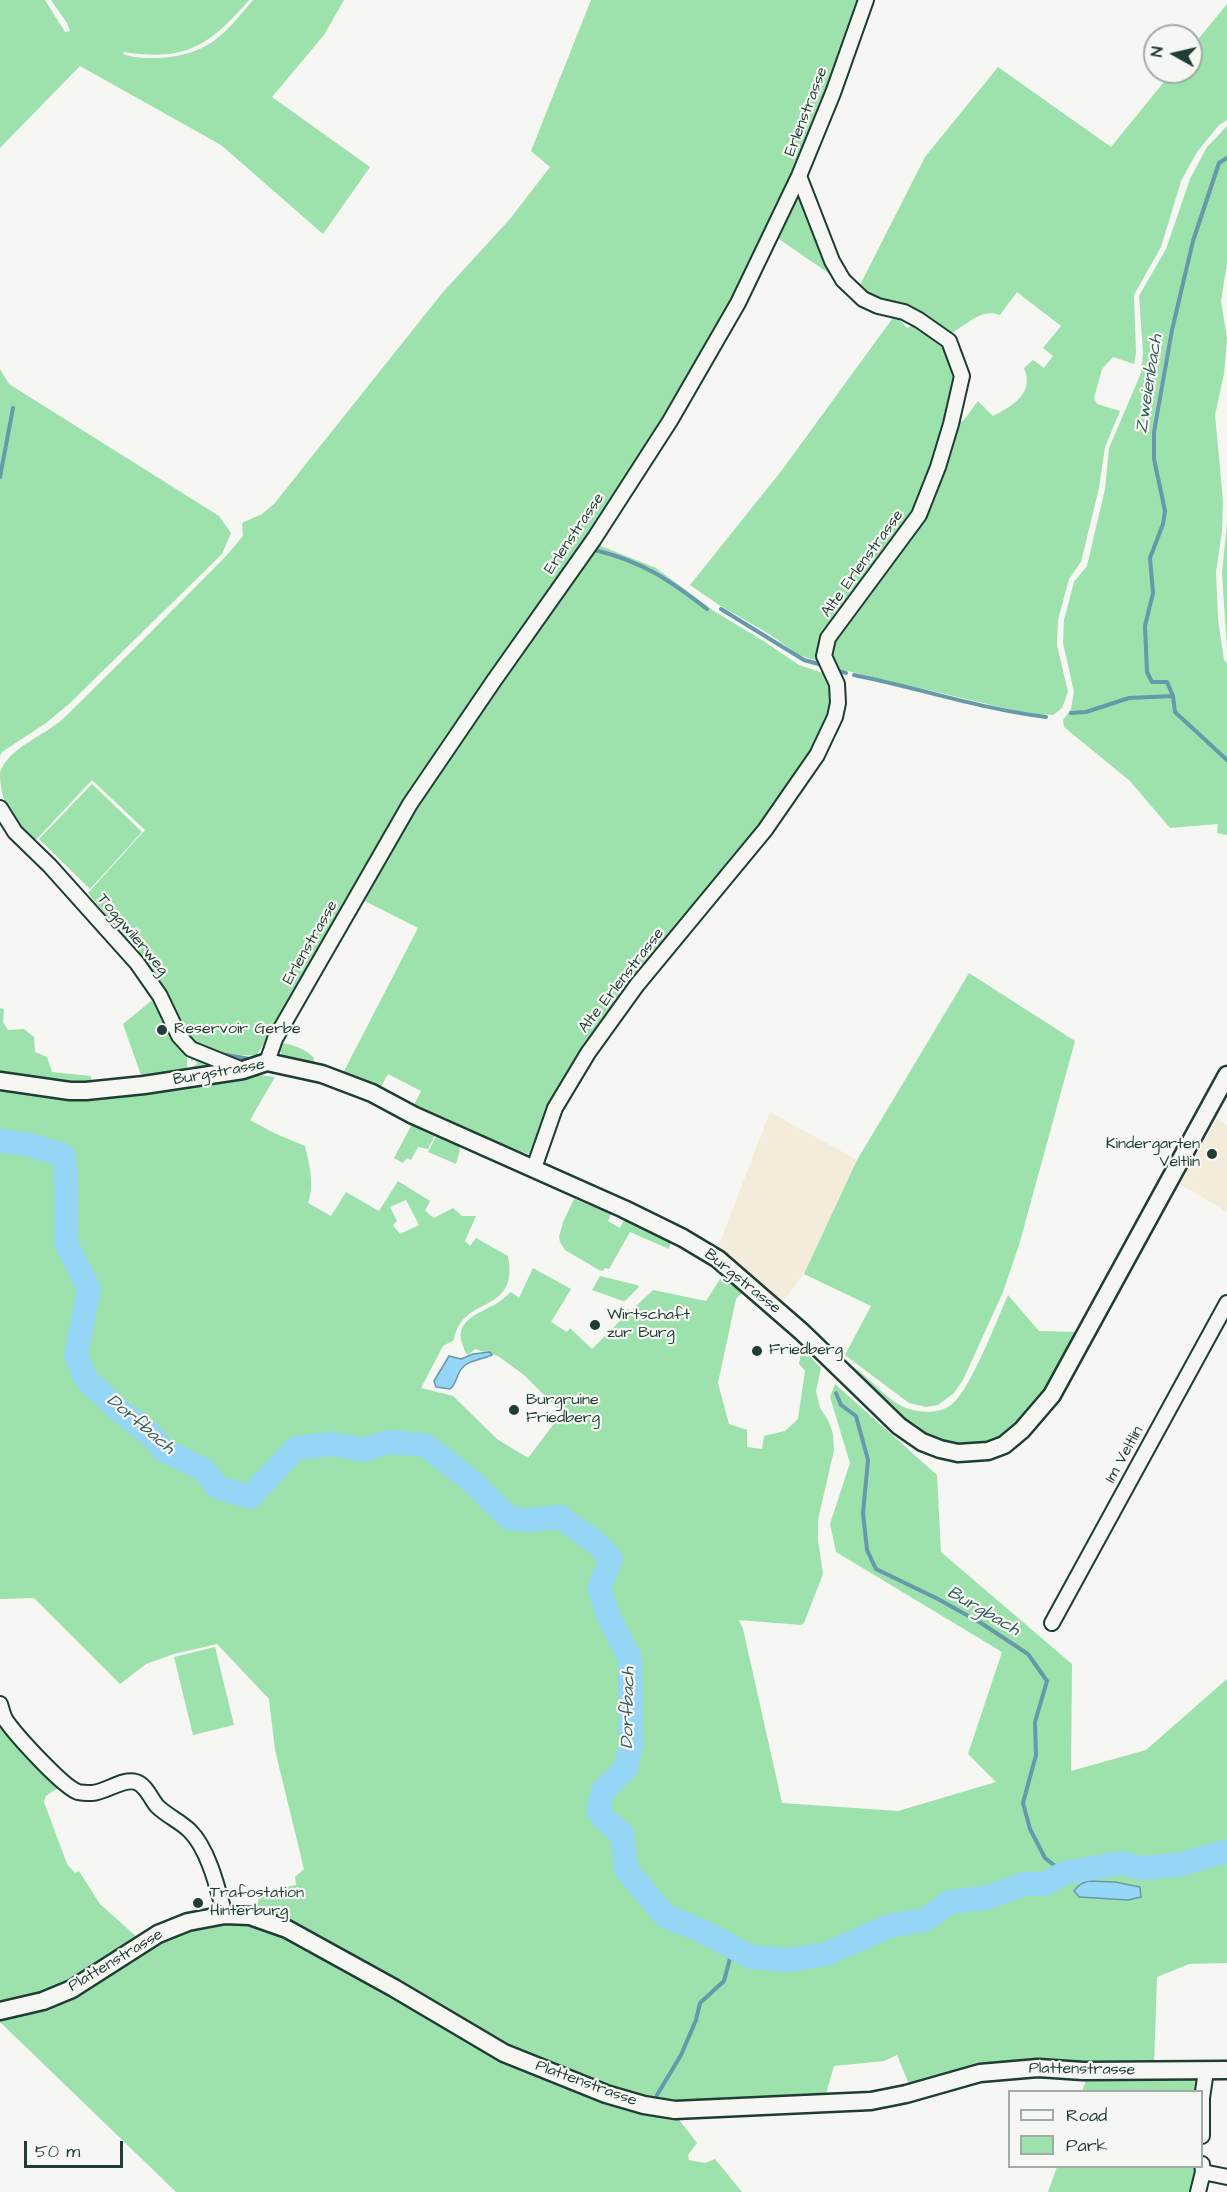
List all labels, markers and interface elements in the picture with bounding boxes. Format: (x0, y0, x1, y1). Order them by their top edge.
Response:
north arrow (1143, 24, 1203, 84)
text: N (1146, 45, 1169, 58)
street label: Erlenstrasse (781, 65, 833, 159)
water label: Zweienbach (1132, 333, 1168, 435)
street label: Erlenstrasse (541, 490, 609, 578)
street label: Alte Erlenstrasse (818, 507, 908, 621)
street label: Toggwilerweg (92, 890, 172, 980)
street label: Erlenstrasse (279, 898, 343, 988)
street label: Alte Erlenstrasse (575, 925, 669, 1037)
place label: Reservoir Gerbe (174, 1020, 301, 1040)
marker: Reservoir Gerbe (155, 1023, 169, 1037)
street label: Burgstrasse (172, 1055, 266, 1091)
place label: Kindergarten Veltlin (1106, 1135, 1200, 1173)
marker: Kindergarten Veltlin (1205, 1147, 1219, 1161)
street label: Burgstrasse (700, 1245, 784, 1319)
place label: Wirtschaft zur Burg (607, 1306, 690, 1344)
marker: Wirtschaft zur Burg (588, 1318, 602, 1332)
place label: Friedberg (769, 1341, 843, 1361)
marker: Friedberg (750, 1344, 764, 1358)
water label: Dorfbach (102, 1390, 178, 1460)
place label: Burgruine Friedberg (526, 1391, 600, 1429)
marker: Burgruine Friedberg (507, 1403, 521, 1417)
street label: Im Veltlin (1102, 1423, 1148, 1487)
water label: Burgbach (943, 1582, 1023, 1642)
water label: Dorfbach (617, 1667, 641, 1749)
place label: Trafostation Hinterburg (210, 1884, 304, 1922)
marker: Trafostation Hinterburg (191, 1896, 205, 1910)
street label: Plattenstrasse (65, 1925, 167, 1997)
street label: Plattenstrasse (533, 2057, 639, 2111)
street label: Plattenstrasse (1029, 2059, 1135, 2081)
legend (1008, 2090, 1203, 2168)
text: Road (1066, 2103, 1107, 2128)
scale bar (27, 2129, 126, 2167)
text: Park (1066, 2133, 1108, 2158)
text: 50 m (35, 2139, 80, 2164)

